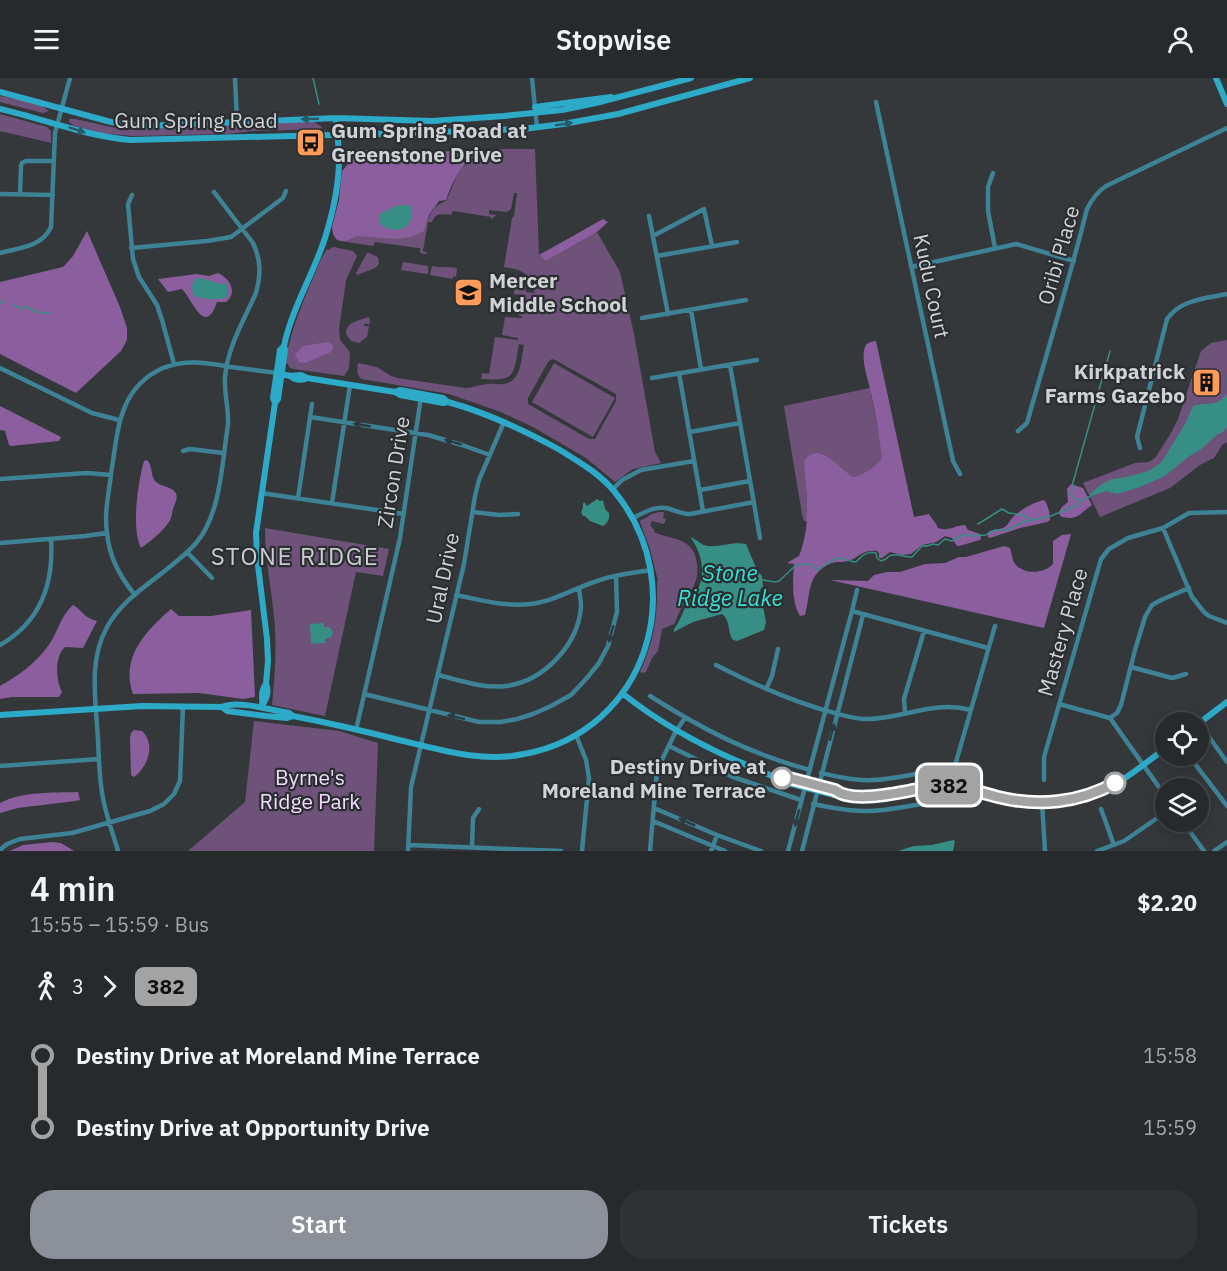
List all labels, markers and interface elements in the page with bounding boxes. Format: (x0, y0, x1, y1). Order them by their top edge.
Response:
text: Stopwise (556, 22, 671, 57)
icon: menu (30, 23, 63, 56)
icon: person (1164, 23, 1197, 56)
street label: Gum Spring Road (114, 106, 278, 134)
one-way arrow (300, 114, 319, 123)
place label: Gum Spring Road at Greenstone Drive (331, 116, 527, 168)
one-way arrow (555, 119, 574, 128)
one-way arrow (68, 126, 86, 135)
bus stop icon: Gum Spring Road at Greenstone Drive (294, 126, 326, 158)
street label: Oribi Place (1031, 202, 1085, 308)
street label: Kudu Court (907, 231, 957, 341)
place label: Mercer Middle School (489, 266, 627, 318)
school or university icon: Mercer Middle School (452, 276, 484, 308)
place label: Kirkpatrick Farms Gazebo (1045, 357, 1186, 409)
building icon: Kirkpatrick Farms Gazebo (1190, 367, 1222, 399)
street label: Zircon Drive (370, 414, 416, 530)
one-way arrow (353, 420, 372, 429)
one-way arrow (444, 437, 462, 446)
street label: Ural Drive (419, 530, 465, 626)
district label: STONE RIDGE (211, 540, 379, 572)
water label: Stone Ridge Lake (677, 558, 783, 612)
street label: Mastery Place (1030, 565, 1094, 699)
one-way arrow (606, 625, 616, 643)
one-way arrow (447, 712, 466, 722)
map controls (1155, 712, 1209, 832)
button: locate (1155, 712, 1209, 766)
one-way arrow (828, 722, 838, 741)
place label: Destiny Drive at Moreland Mine Terrace (542, 752, 766, 804)
park label: Byrne's Ridge Park (260, 763, 360, 815)
line badge: 382 (914, 766, 984, 804)
marker: Destiny Drive at Moreland Mine Terrace (771, 767, 793, 789)
text: 382 (930, 771, 968, 799)
unlabelled marker (1104, 772, 1126, 794)
button: layers (1155, 778, 1209, 832)
one-way arrow (792, 809, 801, 827)
one-way arrow (679, 818, 696, 827)
text: 4 min (30, 867, 115, 910)
text: $2.20 (1137, 888, 1197, 917)
text: 15:55 – 15:59 · Bus (30, 911, 209, 938)
icon: walk (30, 970, 63, 1003)
icon: forward (93, 970, 126, 1003)
text: 382 (147, 972, 185, 1000)
text: 3 (72, 973, 84, 1000)
text: Destiny Drive at Moreland Mine Terrace (76, 1041, 480, 1070)
text: 15:58 (1143, 1042, 1197, 1069)
text: Destiny Drive at Opportunity Drive (76, 1113, 430, 1142)
text: 15:59 (1143, 1114, 1197, 1141)
button: Start (30, 1190, 608, 1259)
button: Tickets (620, 1190, 1197, 1259)

